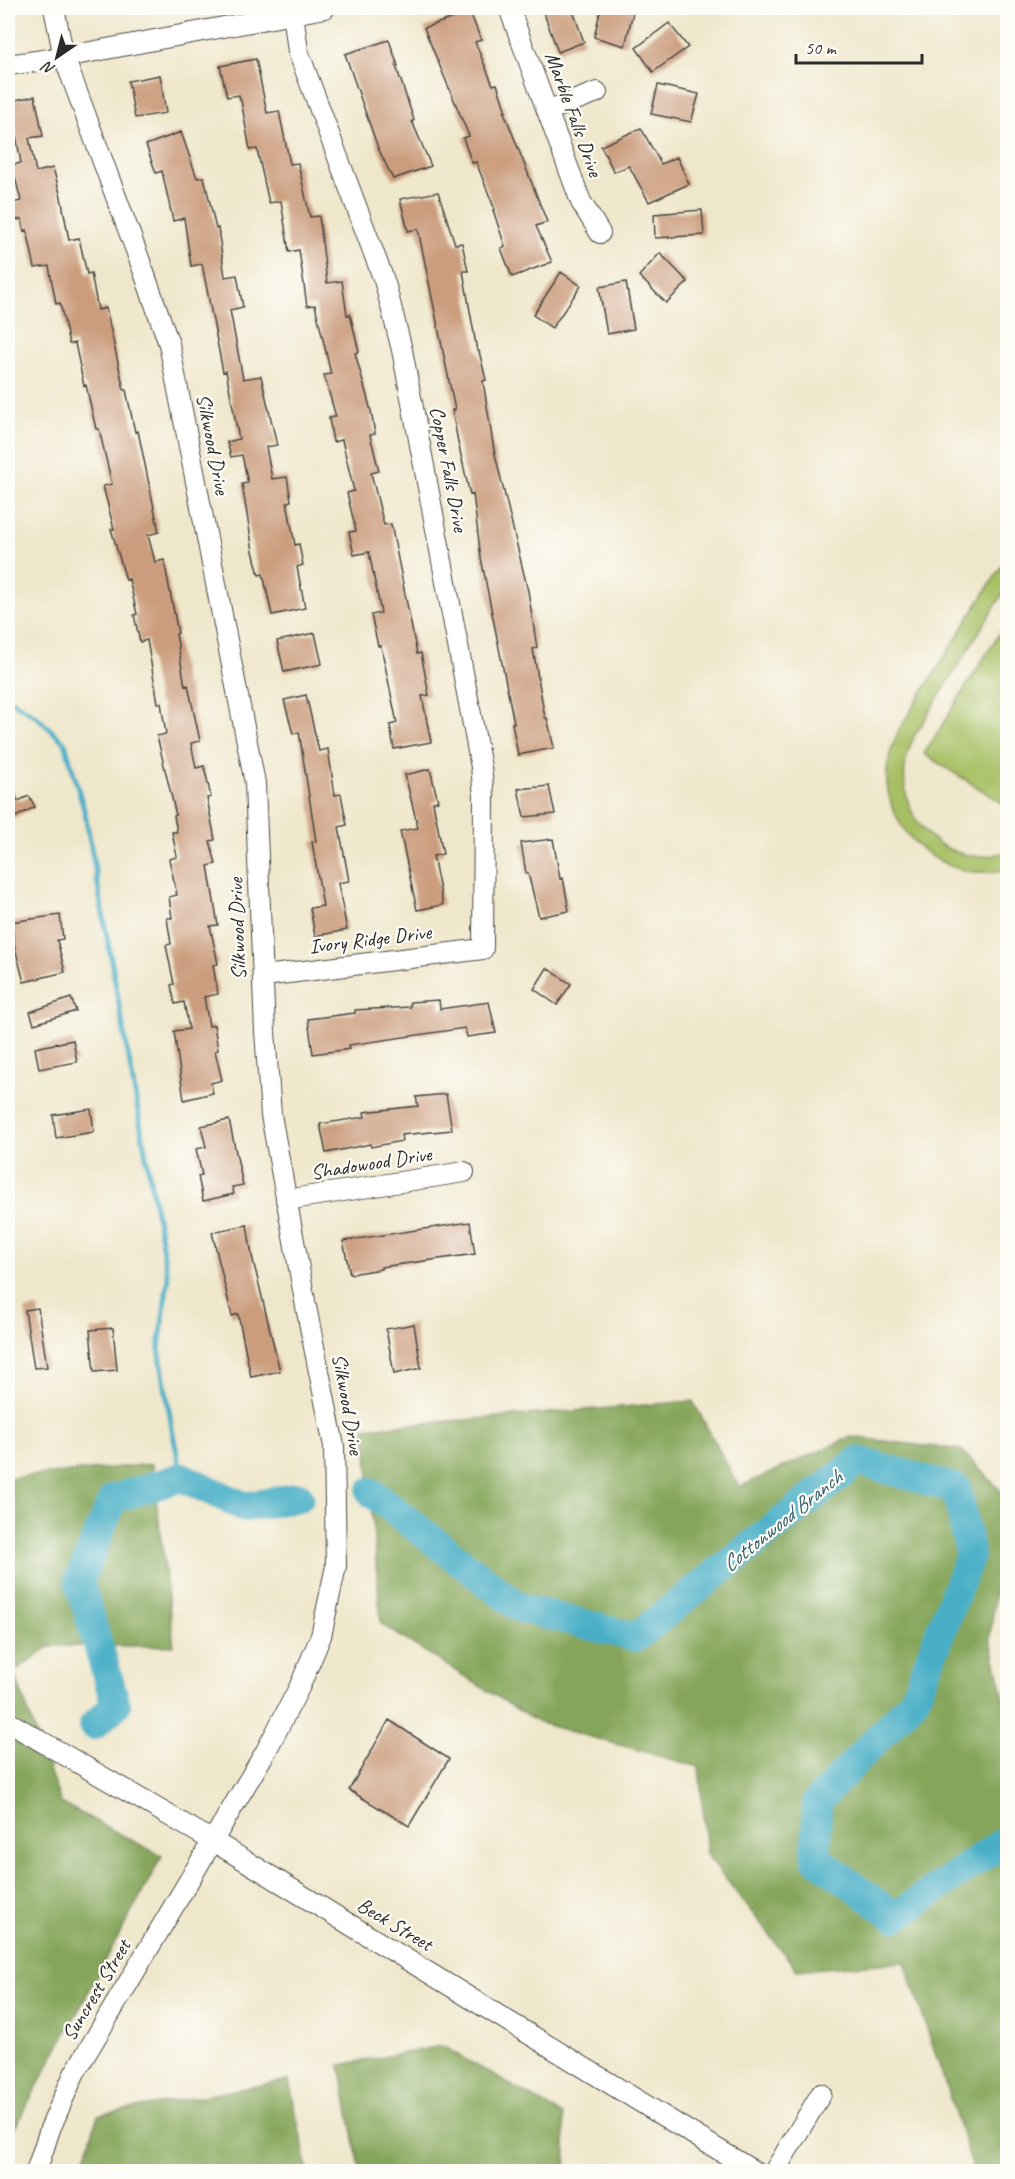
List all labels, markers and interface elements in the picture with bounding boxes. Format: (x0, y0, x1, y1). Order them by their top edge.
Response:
north arrow (27, 27, 87, 87)
scale bar (796, 27, 922, 65)
text: 50 m (805, 37, 838, 59)
street label: Marble Falls Drive (539, 48, 609, 181)
text: N (37, 56, 59, 80)
street label: Silkwood Drive (190, 391, 236, 498)
street label: Copper Falls Drive (424, 404, 474, 535)
street label: Silkwood Drive (222, 876, 252, 981)
street label: Ivory Ridge Drive (308, 918, 434, 959)
street label: Shadowood Drive (309, 1140, 434, 1185)
street label: Silkwood Drive (326, 1351, 370, 1458)
water label: Cottonwood Branch (716, 1463, 850, 1578)
street label: Beck Street (353, 1891, 439, 1958)
street label: Suncrest Street (56, 1933, 137, 2045)

